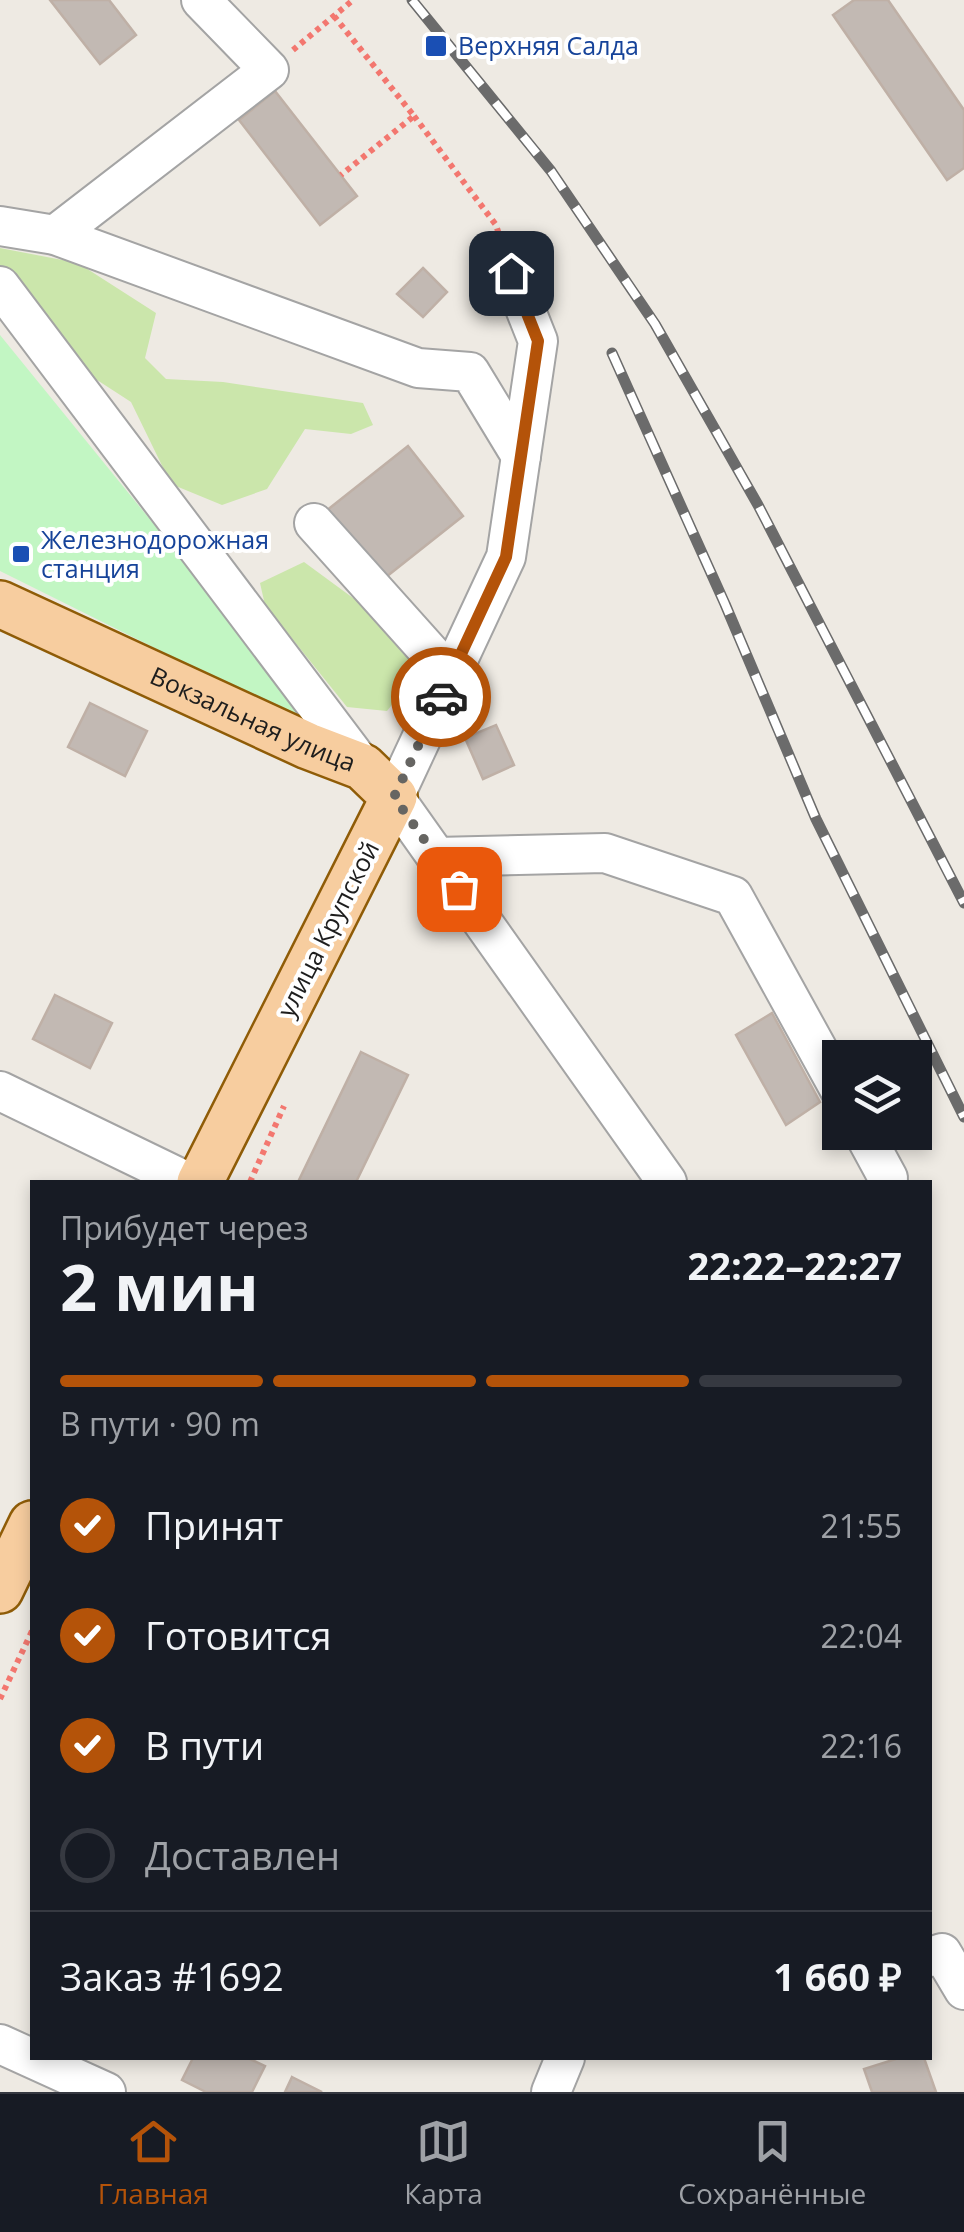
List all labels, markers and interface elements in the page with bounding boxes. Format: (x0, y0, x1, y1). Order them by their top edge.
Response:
place label: Верхняя Салда (458, 28, 639, 62)
marker: Верхняя Салда (423, 33, 449, 59)
pin (469, 231, 554, 316)
icon: home (484, 246, 539, 301)
place label: Железнодорожная станция (41, 522, 269, 585)
marker: Железнодорожная станция (10, 543, 32, 565)
courier (391, 647, 491, 747)
street label: Вокзальная улица (145, 658, 361, 779)
icon: car (414, 670, 469, 725)
street label: улица Крупской (268, 835, 386, 1022)
pin (417, 847, 502, 932)
icon: bag (432, 862, 487, 917)
map controls (822, 1040, 932, 1150)
button: layers (822, 1040, 932, 1150)
text: Прибудет через (60, 1206, 308, 1249)
text: 22:22–22:27 (688, 1239, 902, 1291)
text: 2 мин (60, 1242, 259, 1330)
text: В пути · 90 m (60, 1402, 260, 1445)
icon: check (60, 1498, 115, 1553)
text: Принят (145, 1499, 283, 1551)
text: 21:55 (820, 1504, 902, 1547)
icon: check (60, 1608, 115, 1663)
text: Готовится (145, 1609, 331, 1661)
text: 22:04 (820, 1614, 902, 1657)
icon: check (60, 1718, 115, 1773)
text: В пути (145, 1719, 264, 1771)
text: 22:16 (820, 1724, 902, 1767)
text: Доставлен (145, 1829, 340, 1881)
text: Заказ #1692 (60, 1950, 284, 2002)
text: 1 660 ₽ (773, 1950, 902, 2002)
tab: Главная (98, 2114, 209, 2212)
tab: Карта (404, 2114, 483, 2212)
tab: Сохранённые (678, 2114, 866, 2212)

